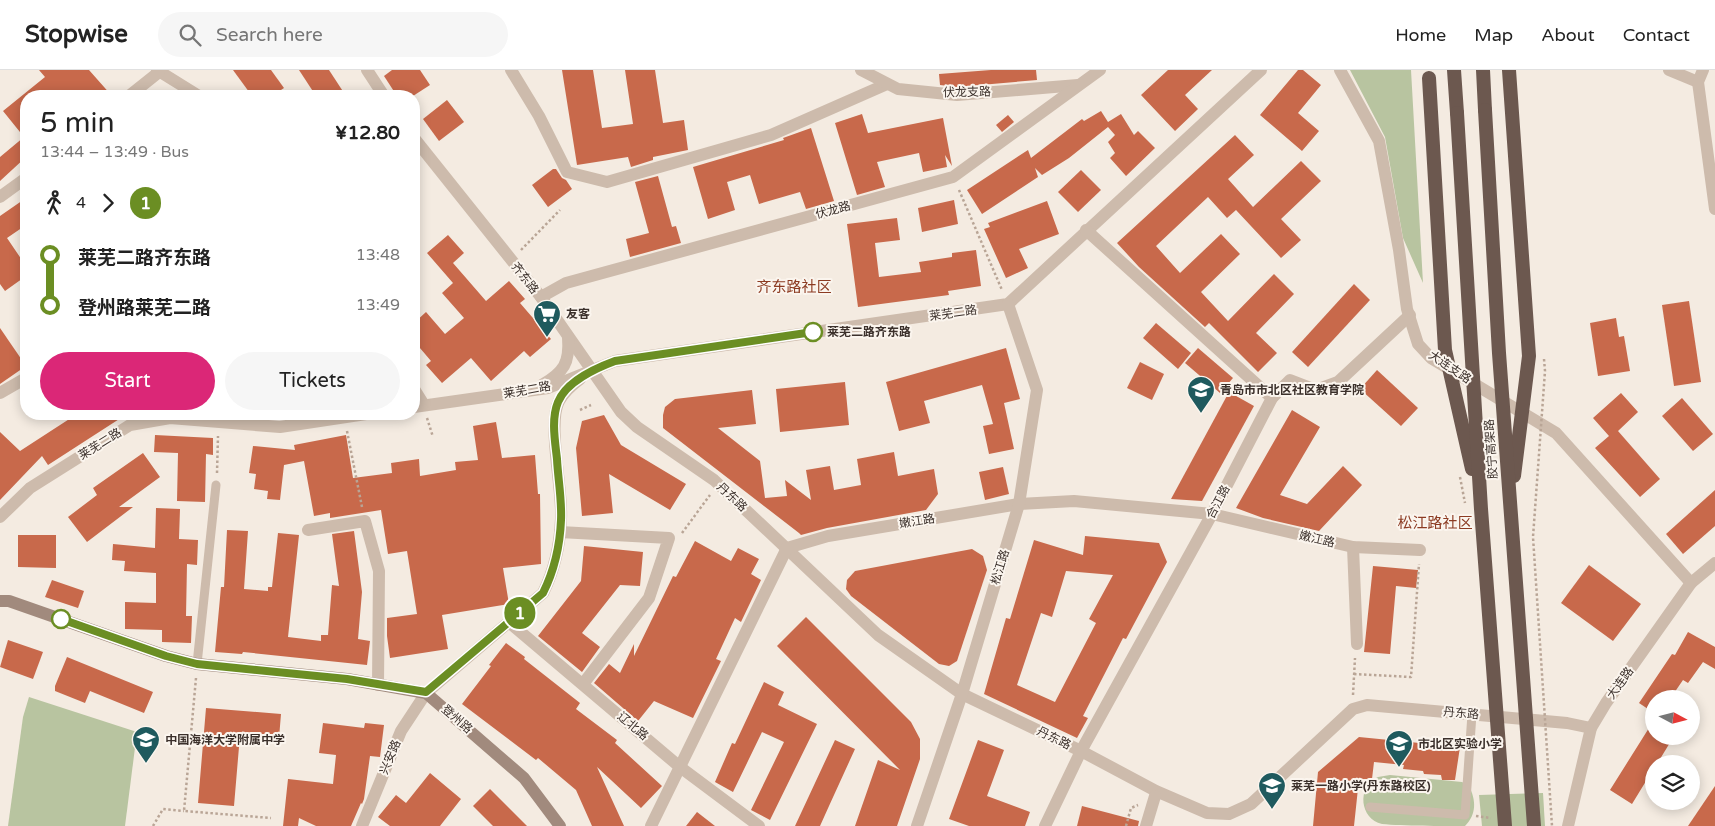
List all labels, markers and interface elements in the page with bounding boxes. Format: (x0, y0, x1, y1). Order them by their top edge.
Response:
search box (158, 12, 508, 57)
text: Stopwise (25, 20, 128, 49)
icon: search (176, 21, 204, 49)
text: Search here (216, 24, 323, 46)
text: Home (1395, 24, 1446, 46)
text: Map (1474, 24, 1513, 46)
text: About (1541, 24, 1595, 46)
text: Contact (1623, 24, 1690, 46)
street label: 伏龙支路 (943, 85, 991, 99)
text: 5 min (40, 106, 115, 140)
text: ¥12.80 (335, 122, 400, 144)
text: 13:44 – 13:49 · Bus (40, 142, 189, 162)
icon: walk (40, 189, 68, 217)
icon: forward (94, 189, 122, 217)
text: 1 (140, 192, 151, 214)
text: 4 (76, 193, 86, 213)
street label: 伏龙路 (814, 199, 852, 221)
text: 13:48 (356, 245, 400, 265)
text: 莱芜二路齐东路 (78, 247, 211, 269)
street label: 齐东路 (508, 260, 542, 296)
district label: 齐东路社区 (756, 278, 832, 296)
text: 13:49 (356, 295, 400, 315)
text: 登州路莱芜二路 (78, 297, 211, 319)
supermarket icon: 友客 (532, 299, 562, 338)
street label: 莱芜二路 (928, 303, 978, 323)
place label: 友客 (566, 307, 590, 321)
marker: 莱芜二路齐东路 (803, 322, 823, 342)
place label: 莱芜二路齐东路 (827, 325, 911, 339)
street label: 大连支路 (1426, 348, 1474, 386)
button: Start (40, 352, 215, 410)
button: Tickets (225, 352, 400, 410)
school or university icon: 青岛市市北区社区教育学院 (1186, 375, 1216, 414)
street label: 莱芜二路 (502, 379, 552, 401)
place label: 青岛市市北区社区教育学院 (1220, 383, 1364, 397)
street label: 胶宁高架路 (1482, 419, 1500, 479)
street label: 莱芜二路 (76, 425, 124, 463)
street label: 丹东路 (714, 480, 750, 514)
street label: 合江路 (1203, 483, 1233, 521)
street label: 嫩江路 (898, 511, 936, 531)
district label: 松江路社区 (1397, 514, 1473, 532)
street label: 嫩江路 (1298, 528, 1336, 550)
street label: 松江路 (988, 548, 1012, 586)
line badge: 1 (504, 597, 536, 629)
text: 1 (514, 602, 526, 624)
unlabelled marker (51, 609, 71, 629)
street label: 大连路 (1604, 664, 1636, 702)
north arrow (1645, 690, 1700, 745)
map controls (1645, 690, 1700, 810)
street label: 登州路 (439, 702, 475, 736)
street label: 丹东路 (1442, 704, 1480, 722)
street label: 辽北路 (615, 709, 651, 743)
street label: 丹东路 (1035, 724, 1073, 752)
school or university icon: 中国海洋大学附属中学 (131, 725, 161, 764)
school or university icon: 市北区实验小学 (1384, 729, 1414, 768)
place label: 中国海洋大学附属中学 (165, 733, 285, 747)
place label: 市北区实验小学 (1418, 737, 1502, 751)
street label: 兴安路 (377, 738, 403, 776)
button: layers (1645, 755, 1700, 810)
school or university icon: 莱芜一路小学(丹东路校区) (1257, 771, 1287, 810)
place label: 莱芜一路小学(丹东路校区) (1291, 779, 1431, 793)

